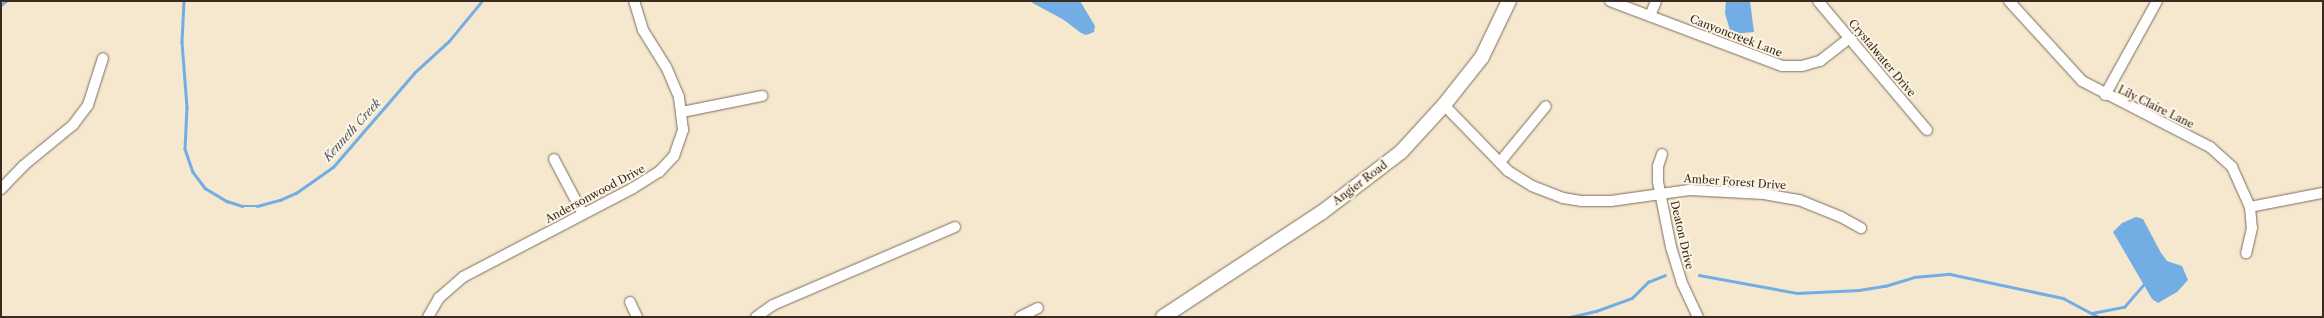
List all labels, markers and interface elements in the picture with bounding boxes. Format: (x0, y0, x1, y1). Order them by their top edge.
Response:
street label: Canyoncreek Lane (1688, 12, 1784, 60)
street label: Crystalwater Drive (1846, 16, 1918, 100)
street label: Lily Claire Lane (2116, 83, 2196, 131)
water label: Kenneth Creek (320, 96, 384, 164)
street label: Angier Road (1330, 158, 1390, 208)
street label: Andersonwood Drive (543, 162, 647, 226)
street label: Amber Forest Drive (1683, 172, 1787, 192)
street label: Deaton Drive (1668, 199, 1696, 271)

